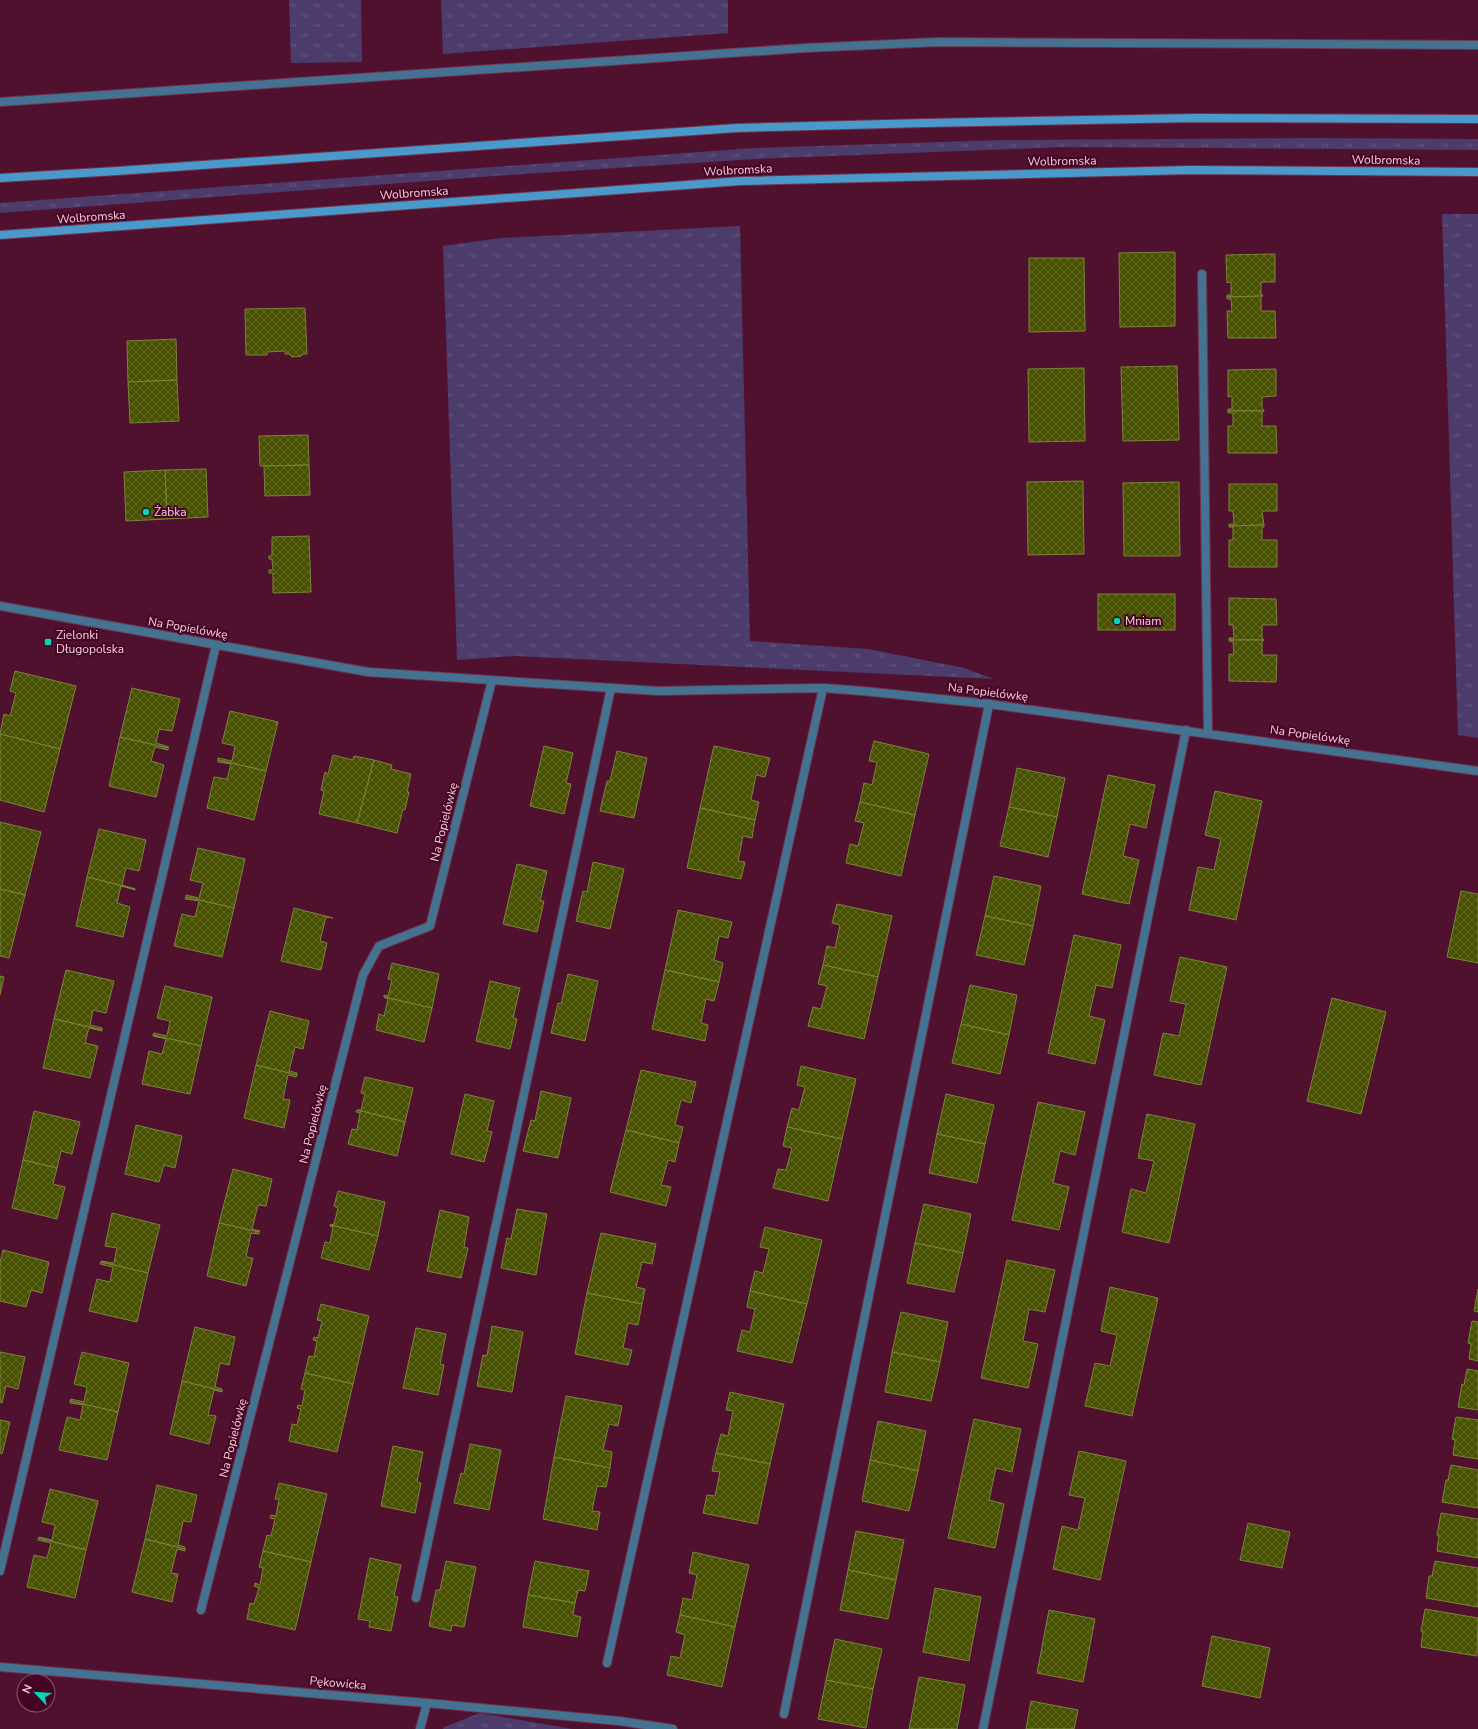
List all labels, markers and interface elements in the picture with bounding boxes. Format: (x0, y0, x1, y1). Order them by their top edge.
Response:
street label: Wolbromska (1351, 151, 1421, 169)
street label: Wolbromska (1027, 152, 1097, 170)
street label: Wolbromska (703, 160, 773, 180)
street label: Wolbromska (379, 183, 449, 203)
street label: Wolbromska (56, 207, 126, 227)
place label: Żabka (154, 504, 187, 520)
marker: Żabka (141, 507, 151, 517)
street label: Na Popielówkę (147, 613, 229, 643)
place label: Mniam (1125, 613, 1162, 629)
marker: Mniam (1112, 616, 1122, 626)
place label: Zielonki Długopolska (56, 627, 124, 657)
marker: Zielonki Długopolska (43, 637, 53, 647)
street label: Na Popielówkę (947, 679, 1029, 705)
street label: Na Popielówkę (1269, 721, 1351, 749)
street label: Na Popielówkę (426, 781, 462, 863)
street label: Na Popielówkę (295, 1083, 331, 1165)
street label: Na Popielówkę (215, 1397, 251, 1479)
north arrow (16, 1673, 56, 1713)
street label: Pękowicka (309, 1673, 367, 1693)
text: N (19, 1682, 36, 1696)

